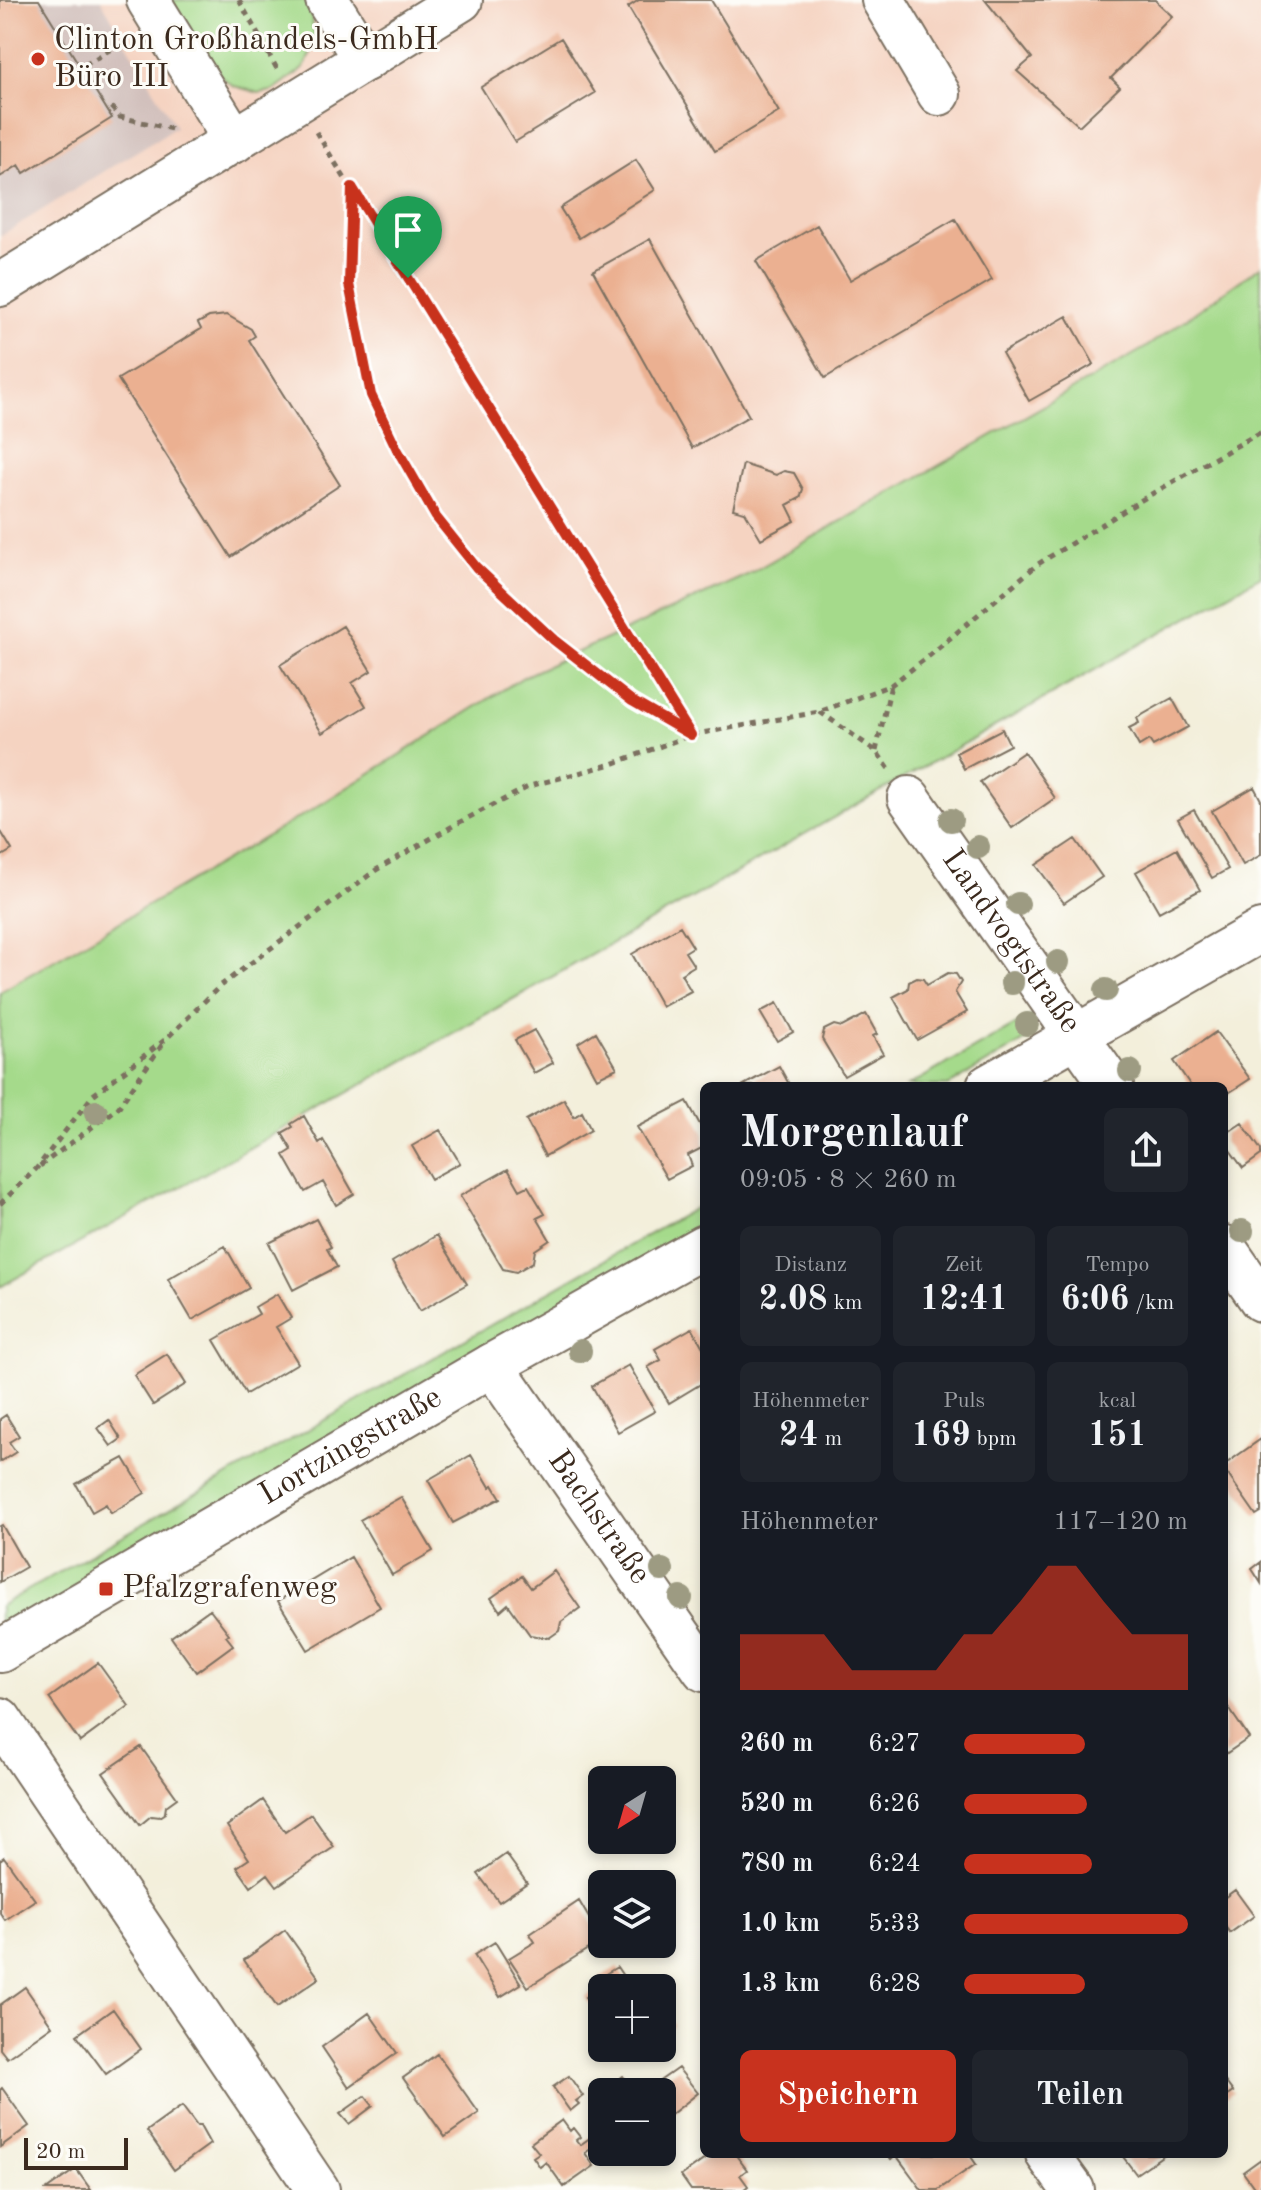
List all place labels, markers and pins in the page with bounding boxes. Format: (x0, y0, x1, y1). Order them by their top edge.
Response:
place label: Clinton Großhandels-GmbH Büro III (54, 25, 439, 94)
marker: Clinton Großhandels-GmbH Büro III (29, 50, 47, 68)
pin (374, 196, 442, 278)
place label: Pfalzgrafenweg (122, 1573, 337, 1605)
marker: Pfalzgrafenweg (97, 1580, 115, 1598)

